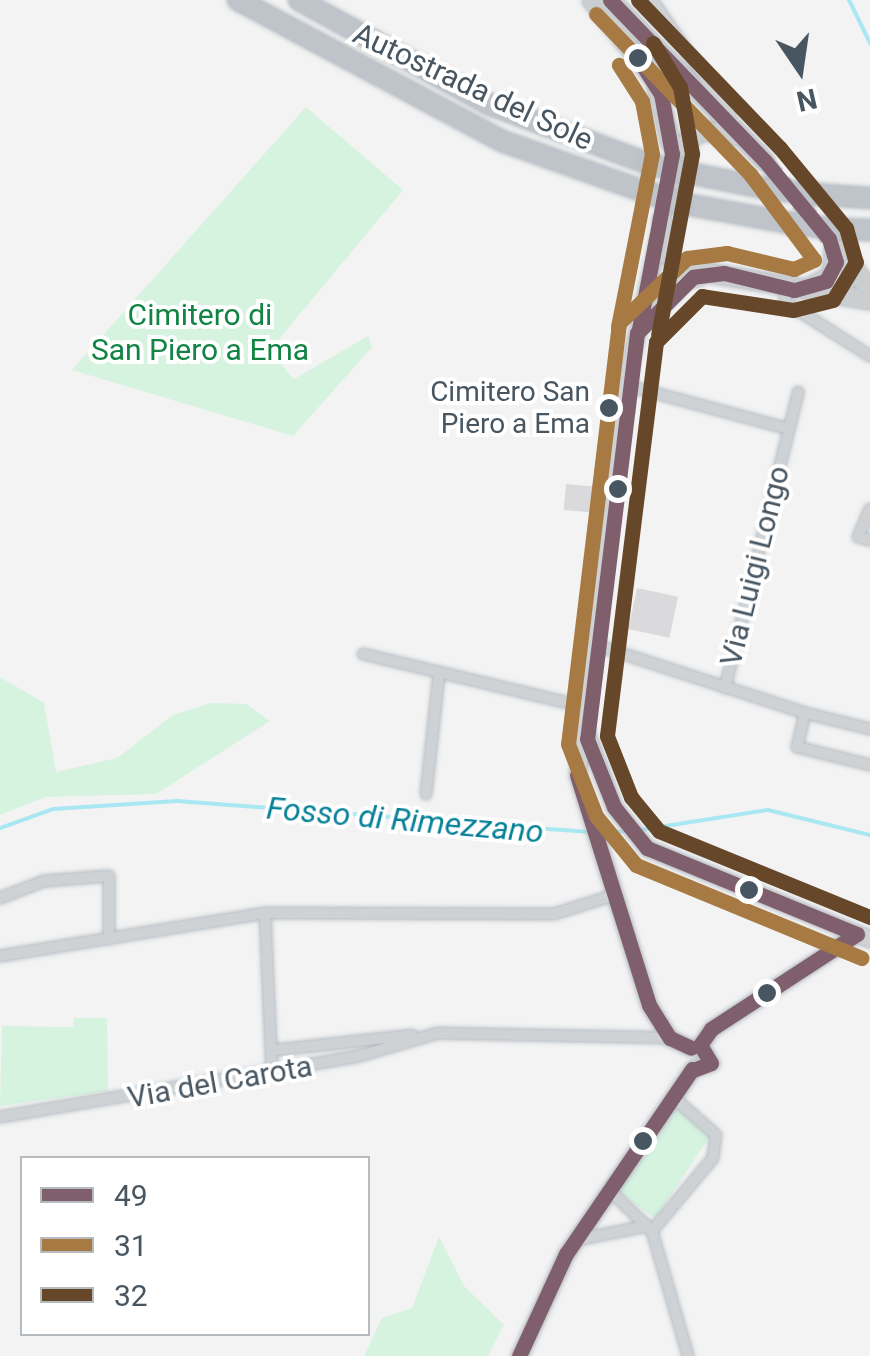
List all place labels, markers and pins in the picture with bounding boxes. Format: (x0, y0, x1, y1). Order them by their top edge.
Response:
unlabelled marker (628, 48, 648, 68)
place label: Cimitero San Piero a Ema (430, 375, 590, 441)
marker: Cimitero San Piero a Ema (599, 398, 619, 418)
unlabelled marker (608, 479, 628, 499)
unlabelled marker (739, 880, 759, 900)
unlabelled marker (757, 983, 777, 1003)
unlabelled marker (633, 1131, 653, 1151)

